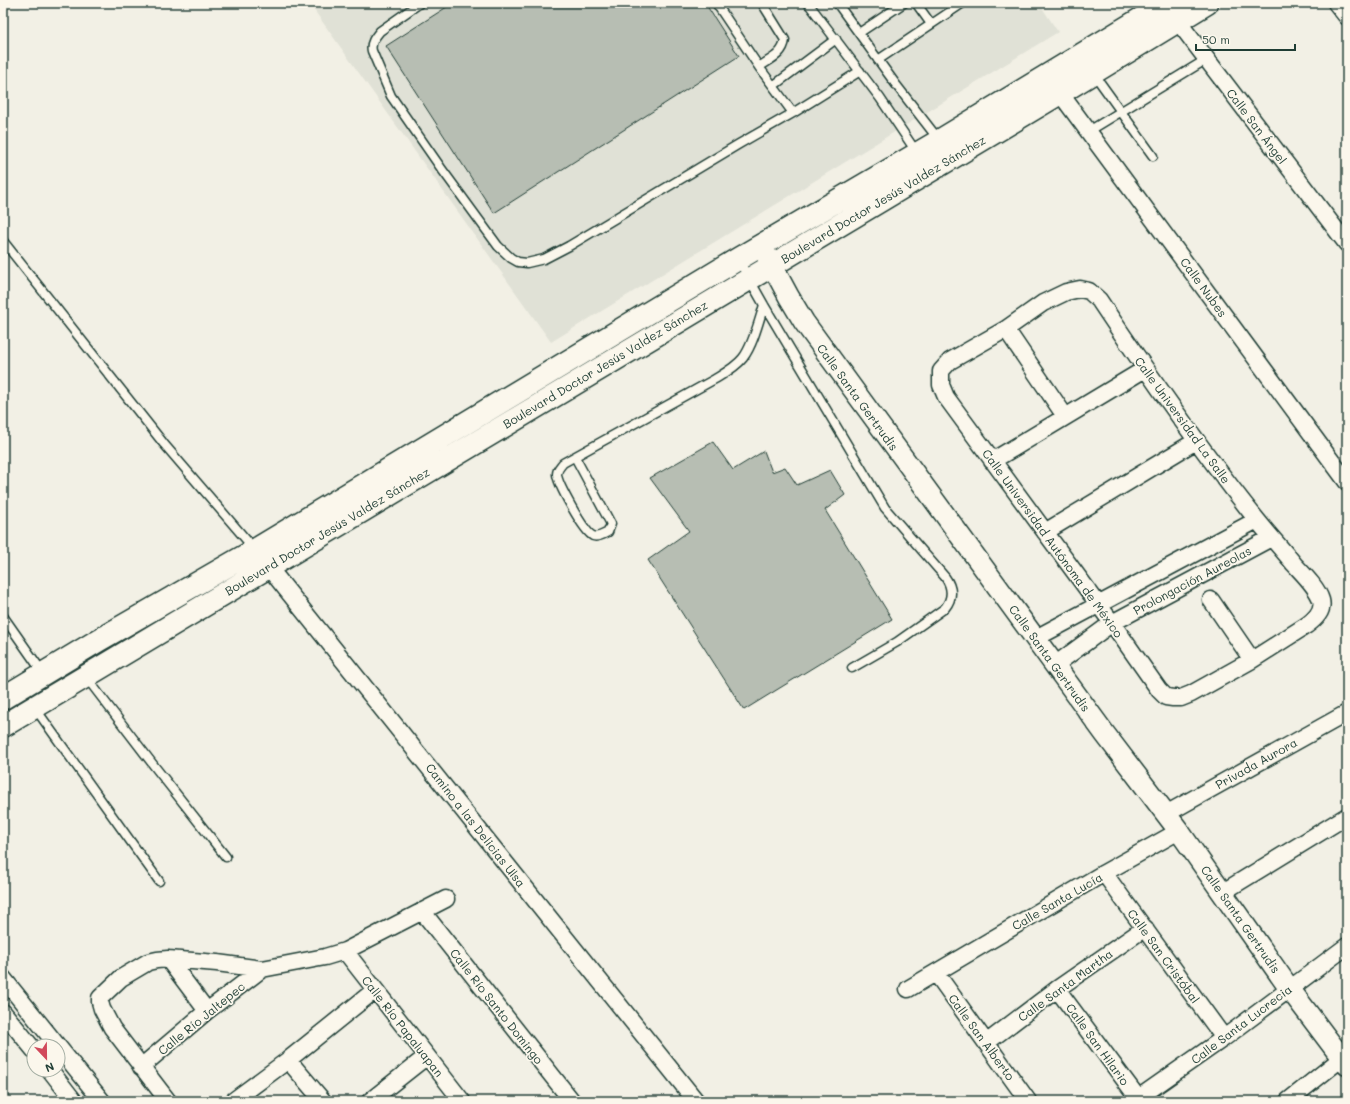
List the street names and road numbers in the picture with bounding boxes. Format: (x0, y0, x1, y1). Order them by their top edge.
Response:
street label: Calle San Ángel (1223, 85, 1291, 167)
street label: Boulevard Doctor Jesús Valdez Sánchez (778, 131, 989, 267)
street label: Calle Nubes (1177, 254, 1231, 320)
street label: Boulevard Doctor Jesús Valdez Sánchez (500, 296, 711, 432)
street label: Calle Santa Gertrudis (814, 340, 902, 454)
street label: Calle Universidad La Salle (1132, 353, 1234, 487)
street label: Calle Universidad Autónoma de México (979, 446, 1127, 640)
street label: Boulevard Doctor Jesús Valdez Sánchez (222, 463, 433, 599)
street label: Prolongación Aureolas (1130, 542, 1254, 618)
street label: Calle Santa Gertrudis (1006, 601, 1094, 715)
street label: Privada Aurora (1212, 734, 1300, 792)
street label: Camino a las Delicias Ulsa (423, 760, 529, 890)
street label: Calle Santa Gertrudis (1198, 862, 1284, 976)
street label: Calle Santa Lucía (1009, 869, 1105, 933)
street label: Calle San Cristóbal (1124, 906, 1204, 1006)
street label: Calle Río Santo Domingo (447, 945, 547, 1067)
street label: Calle Santa Martha (1014, 945, 1116, 1025)
street label: Calle Río Papaluapan (359, 972, 447, 1080)
street label: Calle Río Jaltepec (154, 978, 248, 1058)
street label: Calle Santa Lucrecia (1187, 981, 1295, 1067)
street label: Calle San Alberto (945, 991, 1019, 1083)
street label: Calle San Hilario (1063, 1000, 1133, 1088)

